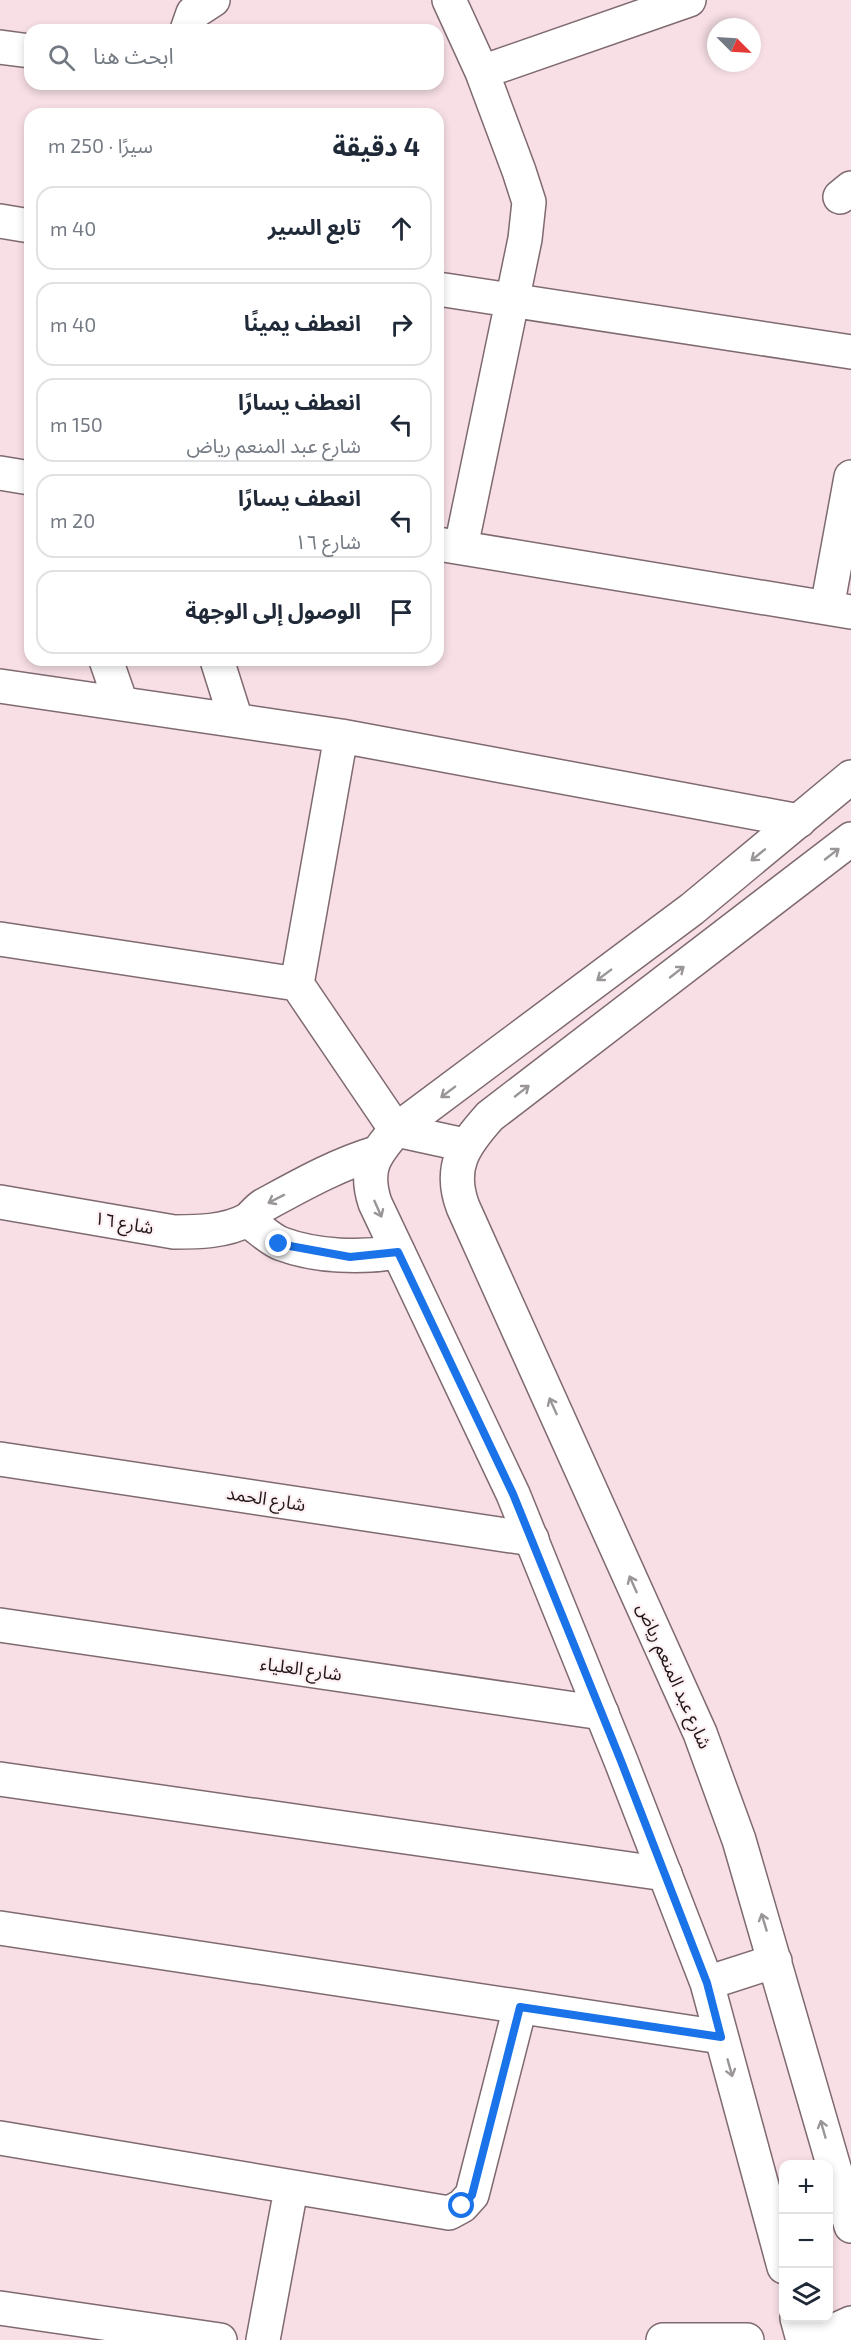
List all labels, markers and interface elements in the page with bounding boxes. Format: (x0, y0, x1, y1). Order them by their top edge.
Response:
north arrow (707, 18, 761, 72)
search box (24, 24, 444, 90)
icon: search (45, 41, 78, 74)
text: ابحث هنا (93, 42, 174, 68)
text: 4 دقيقة (332, 130, 420, 161)
text: سيرًا · 250 m (48, 133, 153, 157)
icon: ahead (385, 212, 418, 245)
text: تابع السير (268, 213, 361, 239)
text: 40 m (50, 216, 96, 240)
icon: right (385, 308, 418, 341)
text: انعطف يمينًا (244, 309, 361, 335)
text: 40 m (50, 312, 96, 336)
text: انعطف يسارًا (238, 388, 361, 414)
icon: left (385, 408, 418, 441)
text: 150 m (50, 412, 103, 436)
text: شارع عبد المنعم رياض (186, 433, 361, 457)
text: انعطف يسارًا (238, 484, 361, 510)
icon: left (385, 504, 418, 537)
text: 20 m (50, 508, 95, 532)
text: شارع ١٦ (295, 529, 361, 553)
icon: arrive (385, 596, 418, 629)
text: الوصول إلى الوجهة (185, 597, 361, 623)
one-way arrow (824, 847, 840, 860)
one-way arrow (750, 848, 766, 861)
one-way arrow (669, 966, 685, 979)
one-way arrow (596, 968, 612, 981)
one-way arrow (440, 1085, 456, 1098)
one-way arrow (514, 1085, 530, 1097)
one-way arrow (268, 1194, 286, 1205)
one-way arrow (372, 1199, 384, 1217)
street label: شارع ١٦ (92, 1206, 155, 1242)
route end (265, 1230, 291, 1256)
one-way arrow (547, 1397, 558, 1415)
street label: شارع الحمد (225, 1481, 307, 1519)
one-way arrow (627, 1575, 638, 1593)
street label: شارع عبد المنعم رياض (629, 1599, 717, 1753)
street label: شارع العلياء (258, 1651, 343, 1689)
one-way arrow (758, 1913, 769, 1932)
one-way arrow (725, 2058, 736, 2077)
one-way arrow (817, 2120, 828, 2139)
map controls (779, 2160, 833, 2322)
button: + (779, 2160, 833, 2214)
route start (448, 2192, 474, 2218)
button: − (779, 2214, 833, 2268)
button: layers (779, 2268, 833, 2322)

